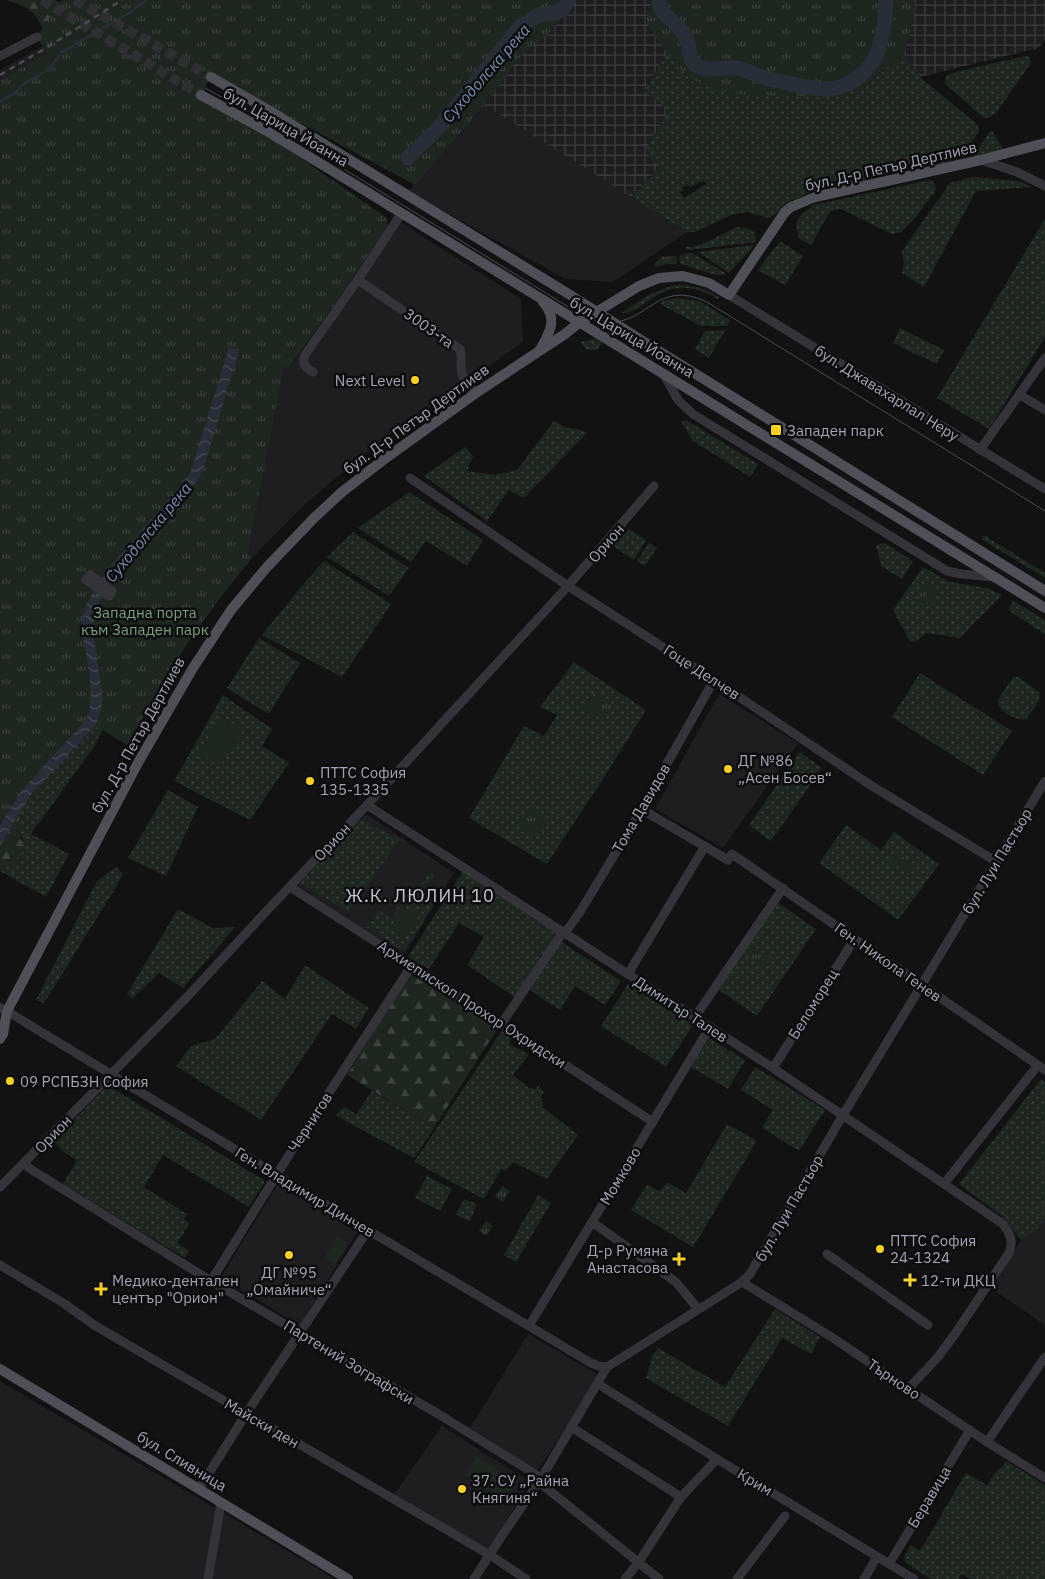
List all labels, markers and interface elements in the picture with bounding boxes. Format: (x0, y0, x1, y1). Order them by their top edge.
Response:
water label: Суходолска река (438, 20, 534, 126)
street label: бул. Царица Йоанна (220, 83, 352, 171)
street label: бул. Д-р Петър Дертлиев (803, 137, 979, 195)
street label: бул. Царица Йоанна (567, 292, 697, 382)
street label: 3003-та (400, 304, 458, 352)
street label: бул. Джавахарлал Неру (811, 341, 963, 445)
street label: бул. Д-р Петър Дертлиев (339, 360, 493, 478)
place label: Next Level (335, 371, 405, 390)
marker: Next Level (409, 374, 421, 386)
place label: Западен парк (787, 421, 884, 440)
marker: Западен парк (769, 423, 783, 437)
water label: Суходолска река (100, 478, 196, 586)
street label: Орион (584, 520, 628, 566)
park label: Западна порта към Западен парк (81, 603, 209, 639)
street label: Гоце Делчев (660, 640, 744, 704)
street label: бул. Д-р Петър Дертлиев (87, 654, 189, 816)
place label: ДГ №86 „Асен Босев“ (738, 751, 832, 787)
street label: Тома Давидов (608, 760, 674, 856)
place label: ПТТС София 135-1335 (320, 763, 406, 799)
marker: ДГ №86 „Асен Босев“ (722, 763, 734, 775)
marker: ПТТС София 135-1335 (304, 775, 316, 787)
street label: бул. Луи Пастьор (958, 805, 1036, 917)
street label: Орион (310, 819, 354, 865)
district label: Ж.К. ЛЮЛИН 10 (345, 884, 495, 907)
street label: Ген. Никола Генев (831, 918, 945, 1006)
street label: Архиепископ Прохор Охридски (374, 936, 570, 1072)
street label: Беломорец (784, 965, 842, 1043)
street label: Димитър Талев (631, 972, 731, 1046)
place label: 09 РСПБЗН София (20, 1072, 149, 1091)
marker: 09 РСПБЗН София (4, 1075, 16, 1087)
street label: Чернигов (284, 1089, 336, 1155)
street label: Орион (30, 1111, 76, 1157)
street label: Ген. Владимир Динчев (232, 1143, 378, 1241)
street label: Момково (595, 1144, 645, 1208)
street label: бул. Луи Пастьор (751, 1151, 827, 1265)
place label: ПТТС София 24-1324 (890, 1231, 976, 1267)
place label: Д-р Румяна Анастасова (587, 1241, 668, 1277)
marker: ПТТС София 24-1324 (874, 1243, 886, 1255)
marker: ДГ №95 „Омайниче“ (283, 1249, 295, 1261)
marker: Д-р Румяна Анастасова (672, 1252, 686, 1266)
place label: ДГ №95 „Омайниче“ (246, 1263, 332, 1299)
place label: Медико-дентален център "Орион" (112, 1271, 239, 1307)
place label: 12-ти ДКЦ (921, 1271, 996, 1290)
marker: 12-ти ДКЦ (903, 1273, 917, 1287)
marker: Медико-дентален център "Орион" (94, 1282, 108, 1296)
street label: Партений Зографски (280, 1316, 418, 1408)
street label: Търново (864, 1354, 924, 1404)
street label: Майски ден (221, 1394, 303, 1452)
street label: бул. Сливница (134, 1427, 230, 1495)
street label: Беравица (903, 1463, 955, 1531)
street label: Крим (734, 1464, 776, 1500)
place label: 37. СУ „Райна Княгиня“ (472, 1471, 569, 1507)
marker: 37. СУ „Райна Княгиня“ (456, 1483, 468, 1495)

